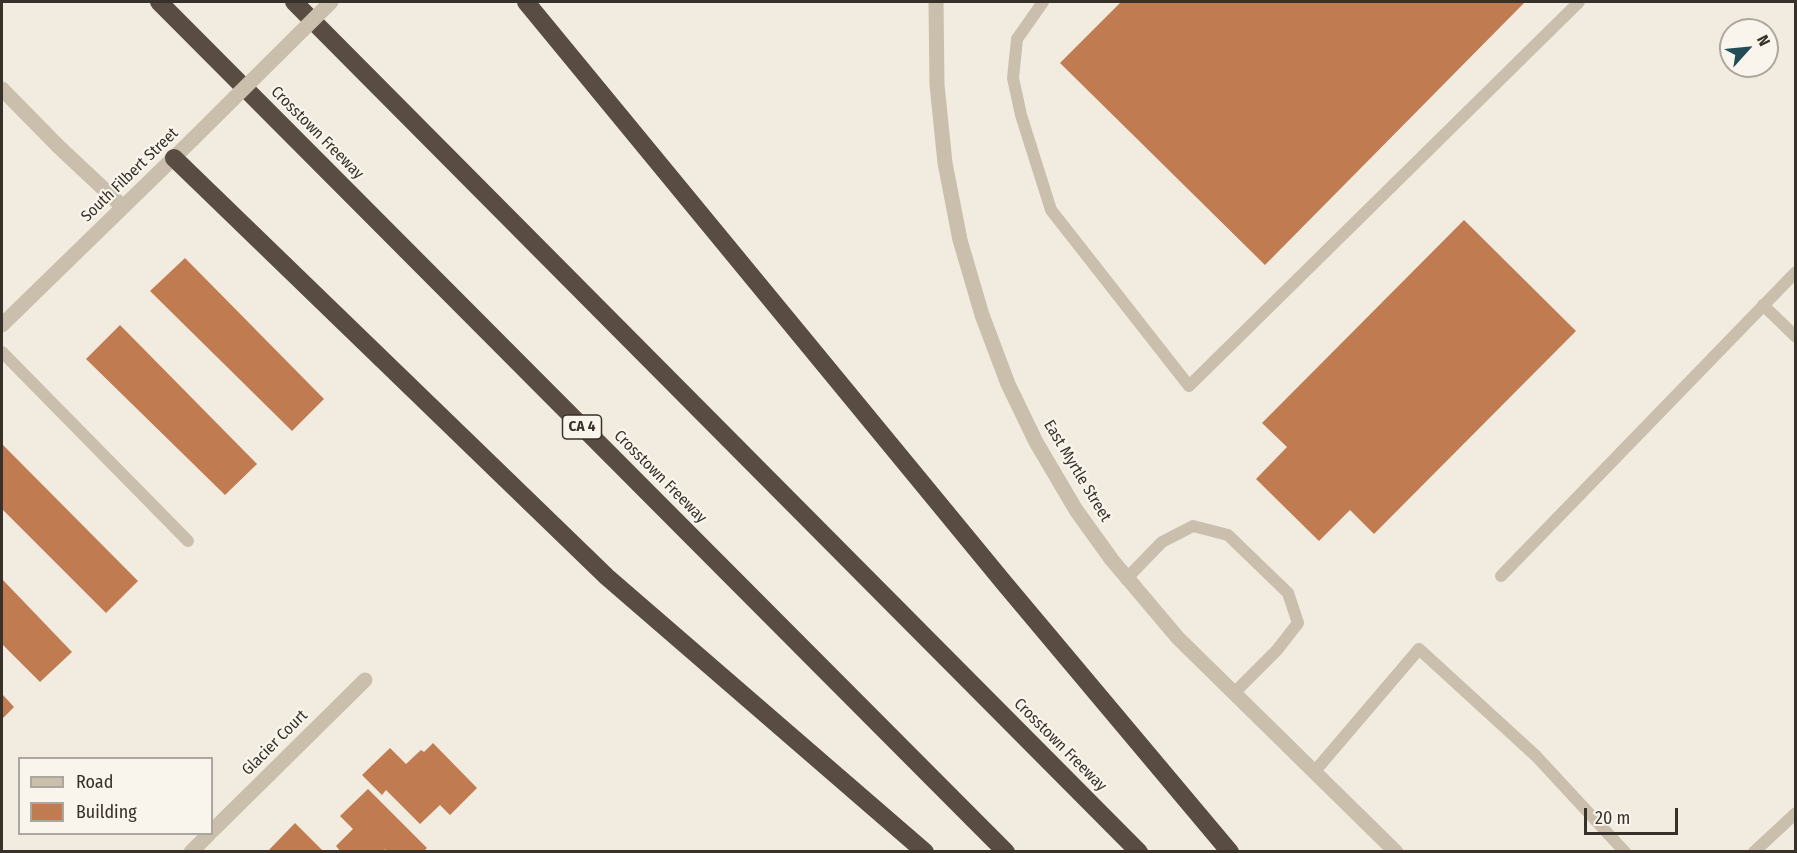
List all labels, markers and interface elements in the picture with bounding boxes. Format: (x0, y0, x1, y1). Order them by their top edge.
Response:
north arrow (1719, 18, 1779, 78)
text: N (1753, 32, 1774, 49)
street label: Crosstown Freeway (267, 83, 367, 183)
street label: South Filbert Street (78, 124, 182, 226)
road number: CA 4 (562, 415, 602, 439)
street label: East Myrtle Street (1039, 417, 1115, 525)
street label: Crosstown Freeway (610, 427, 710, 527)
street label: Crosstown Freeway (1010, 695, 1110, 795)
street label: Glacier Court (238, 706, 312, 780)
legend (18, 757, 213, 835)
text: Road (76, 771, 113, 793)
scale bar (1587, 796, 1682, 834)
text: Building (76, 801, 137, 823)
text: 20 m (1595, 807, 1630, 829)

